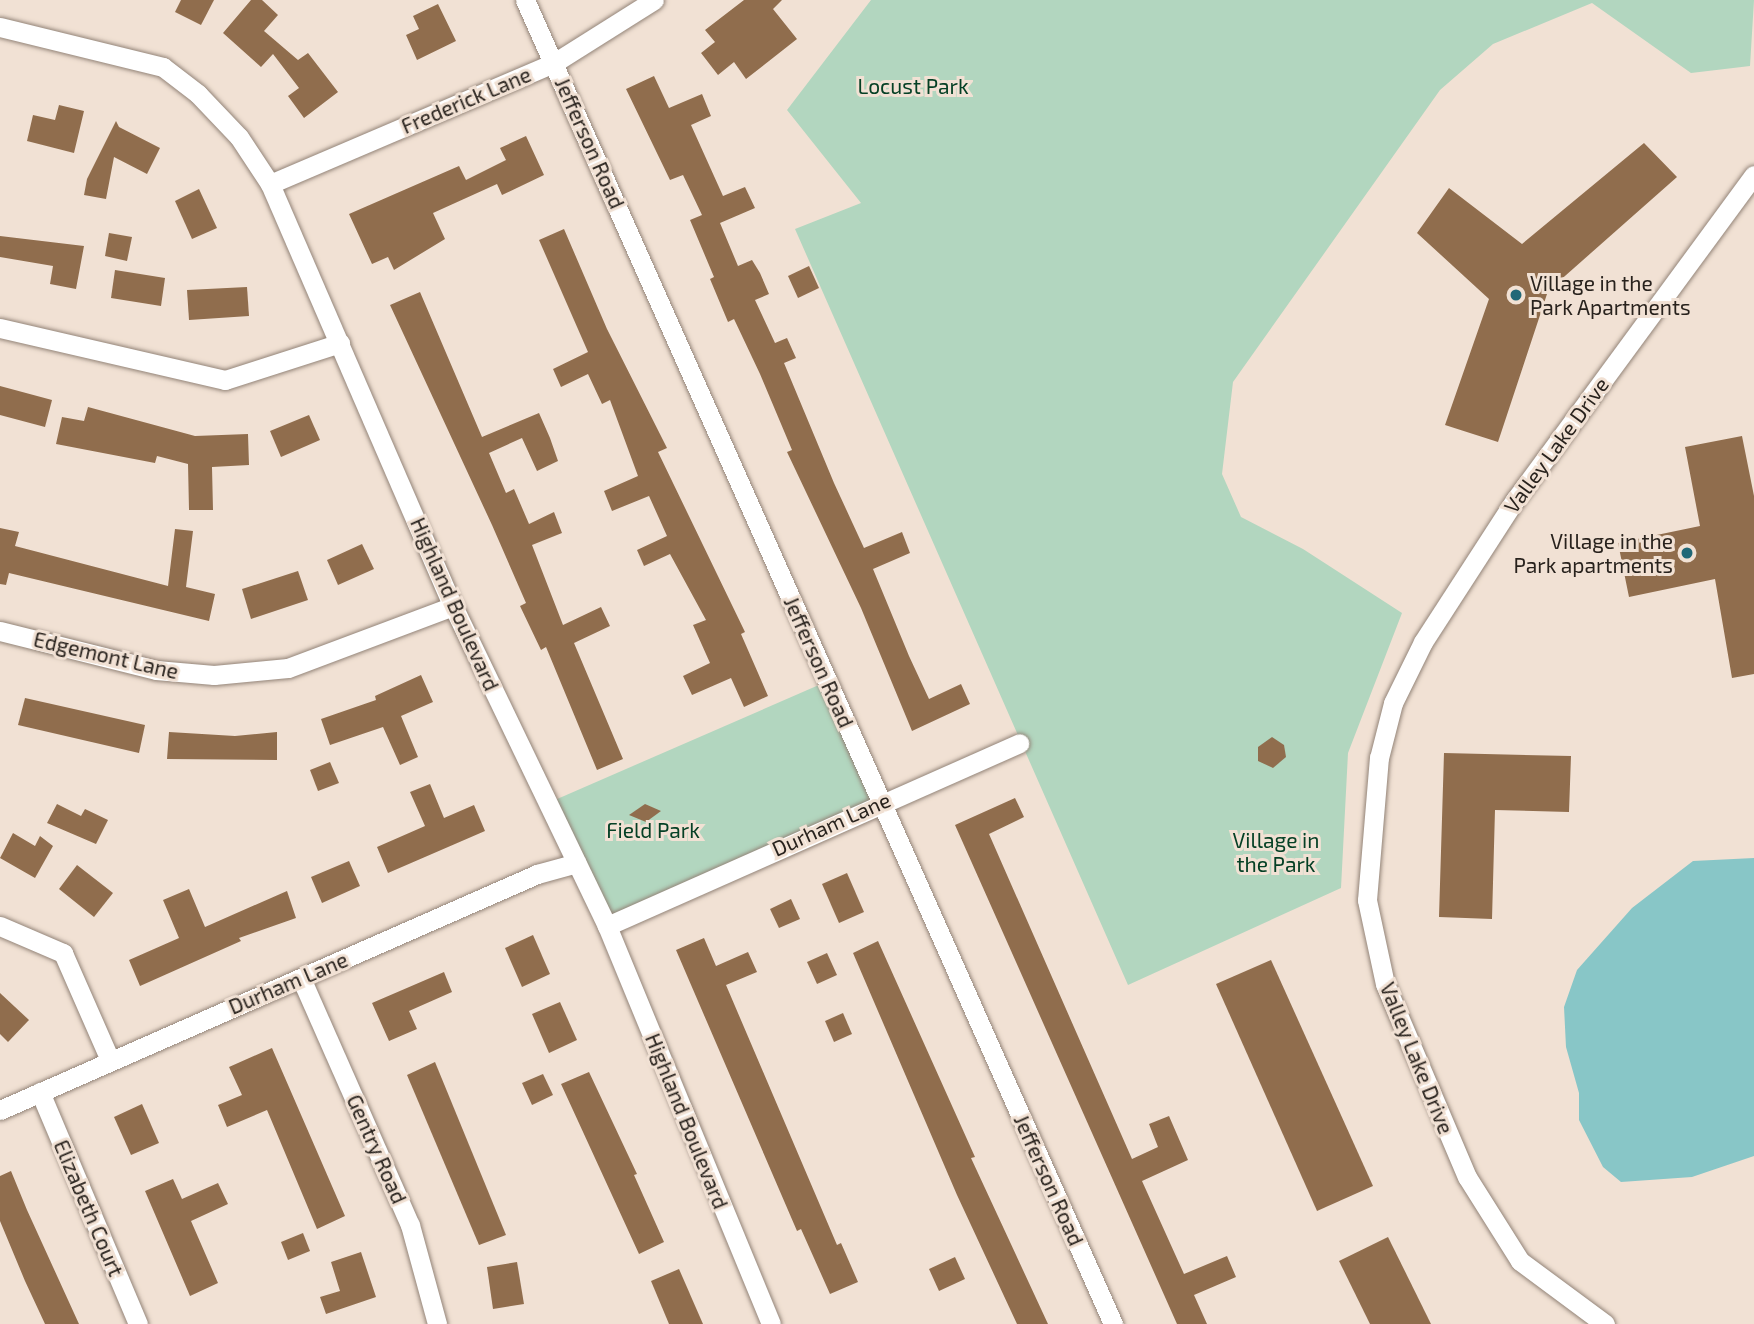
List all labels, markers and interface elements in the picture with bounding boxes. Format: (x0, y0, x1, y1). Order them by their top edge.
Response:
street label: Frederick Lane (397, 61, 535, 139)
park label: Locust Park (857, 73, 969, 99)
street label: Jefferson Road (550, 74, 630, 212)
place label: Village in the Park Apartments (1530, 270, 1691, 320)
marker: Village in the Park Apartments (1508, 287, 1524, 303)
street label: Valley Lake Drive (1498, 372, 1614, 518)
street label: Highland Boulevard (405, 513, 505, 695)
place label: Village in the Park apartments (1513, 528, 1673, 578)
marker: Village in the Park apartments (1679, 545, 1695, 561)
street label: Jefferson Road (779, 593, 859, 731)
street label: Edgemont Lane (31, 626, 181, 684)
street label: Durham Lane (768, 787, 894, 861)
park label: Field Park (606, 817, 700, 843)
park label: Village in the Park (1232, 827, 1320, 877)
street label: Durham Lane (225, 947, 351, 1019)
street label: Valley Lake Drive (1375, 978, 1459, 1138)
street label: Highland Boulevard (640, 1030, 734, 1212)
street label: Gentry Road (342, 1090, 412, 1208)
street label: Jefferson Road (1009, 1111, 1089, 1249)
street label: Elizabeth Court (49, 1136, 129, 1280)

